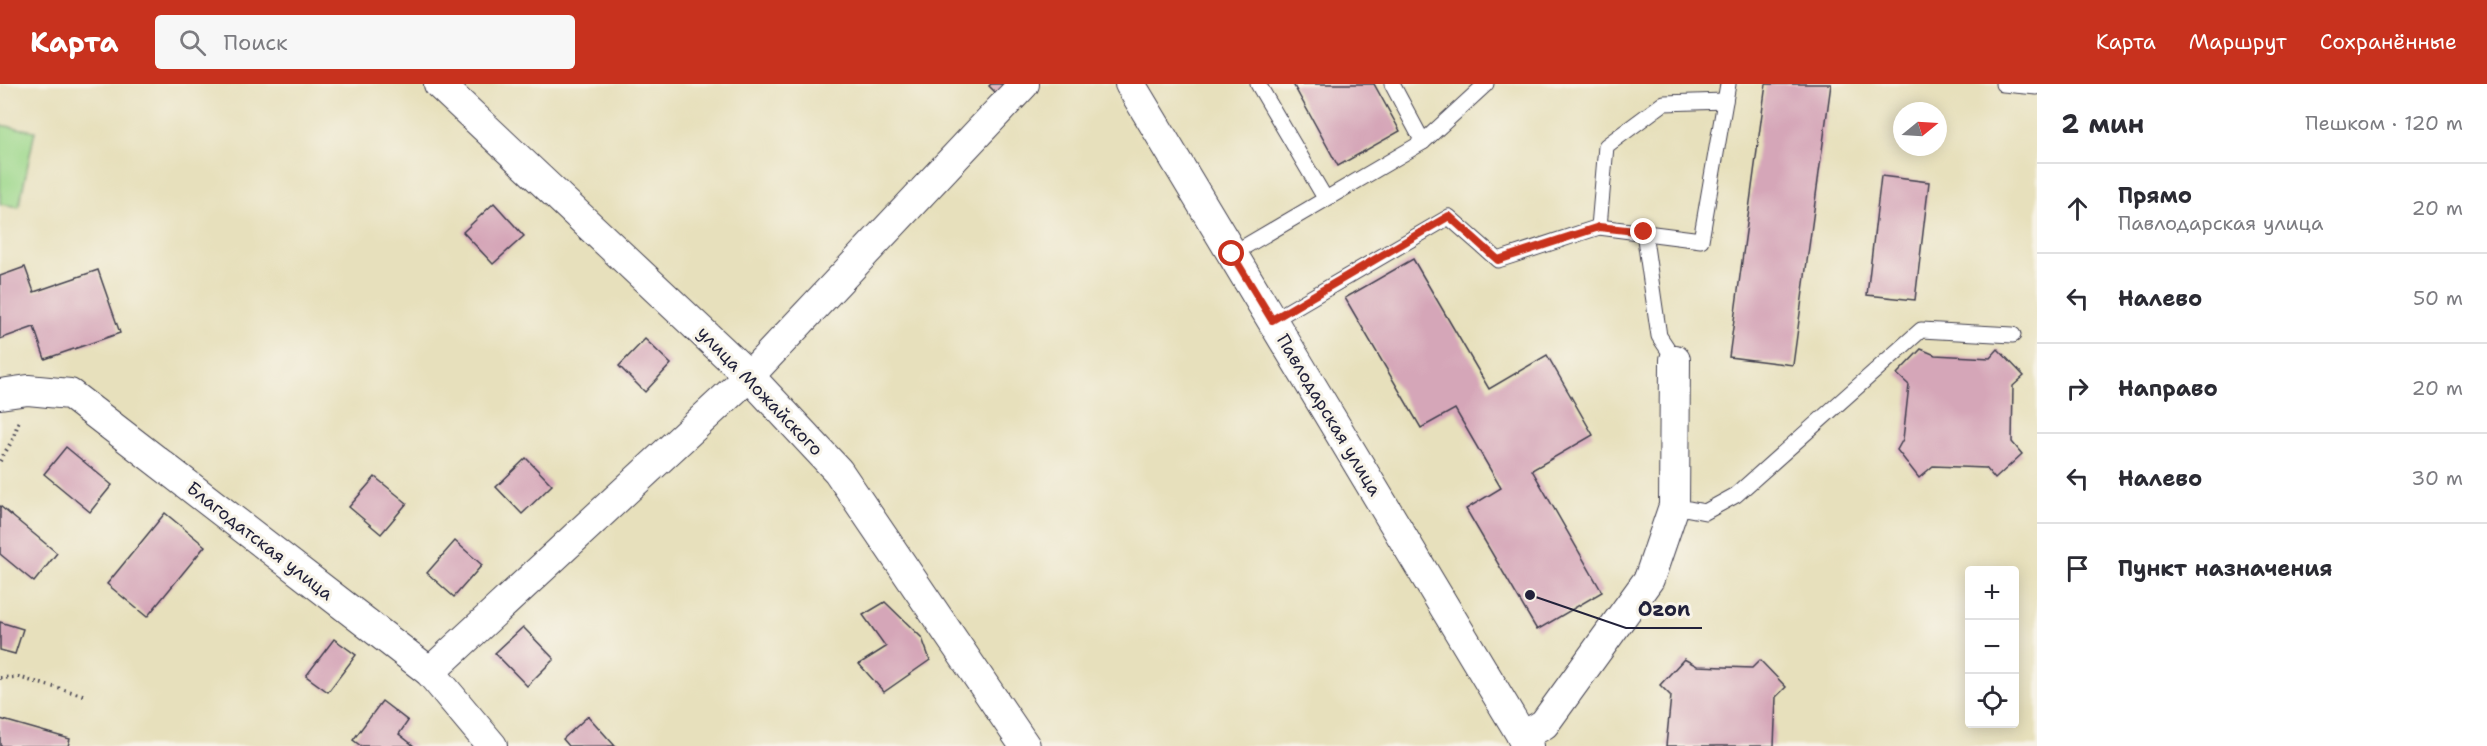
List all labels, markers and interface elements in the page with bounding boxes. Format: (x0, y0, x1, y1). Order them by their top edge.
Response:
search box (155, 15, 575, 69)
text: Карта (30, 23, 119, 61)
icon: search (176, 26, 209, 59)
text: Поиск (224, 28, 288, 57)
text: Карта (2096, 28, 2156, 56)
text: Маршрут (2189, 28, 2287, 56)
text: Сохранённые (2320, 28, 2457, 56)
north arrow (1893, 102, 1947, 156)
text: 2 мин (2061, 106, 2144, 141)
text: Пешком · 120 m (2305, 110, 2463, 136)
text: Прямо (2118, 181, 2192, 210)
icon: ahead (2061, 192, 2094, 225)
text: 20 m (2412, 195, 2463, 221)
text: Павлодарская улица (2118, 210, 2323, 236)
route end (1630, 218, 1656, 244)
route start (1218, 240, 1244, 266)
icon: left (2061, 282, 2094, 315)
text: Налево (2118, 284, 2202, 313)
text: 50 m (2413, 285, 2463, 311)
street label: улица Можайского (692, 321, 828, 461)
street label: Павлодарская улица (1271, 330, 1387, 500)
icon: right (2061, 372, 2094, 405)
text: Направо (2118, 374, 2218, 403)
text: 20 m (2412, 375, 2463, 401)
icon: left (2061, 462, 2094, 495)
text: Налево (2118, 464, 2202, 493)
text: 30 m (2411, 465, 2463, 491)
street label: Благодатская улица (182, 476, 338, 606)
icon: arrive (2061, 552, 2094, 585)
text: Пункт назначения (2118, 554, 2332, 583)
map controls (1965, 566, 2019, 728)
button: + (1965, 566, 2019, 620)
callout: Ozon (1626, 590, 1702, 628)
text: Ozon (1638, 596, 1690, 622)
button: − (1965, 620, 2019, 674)
button: locate (1965, 674, 2019, 728)

